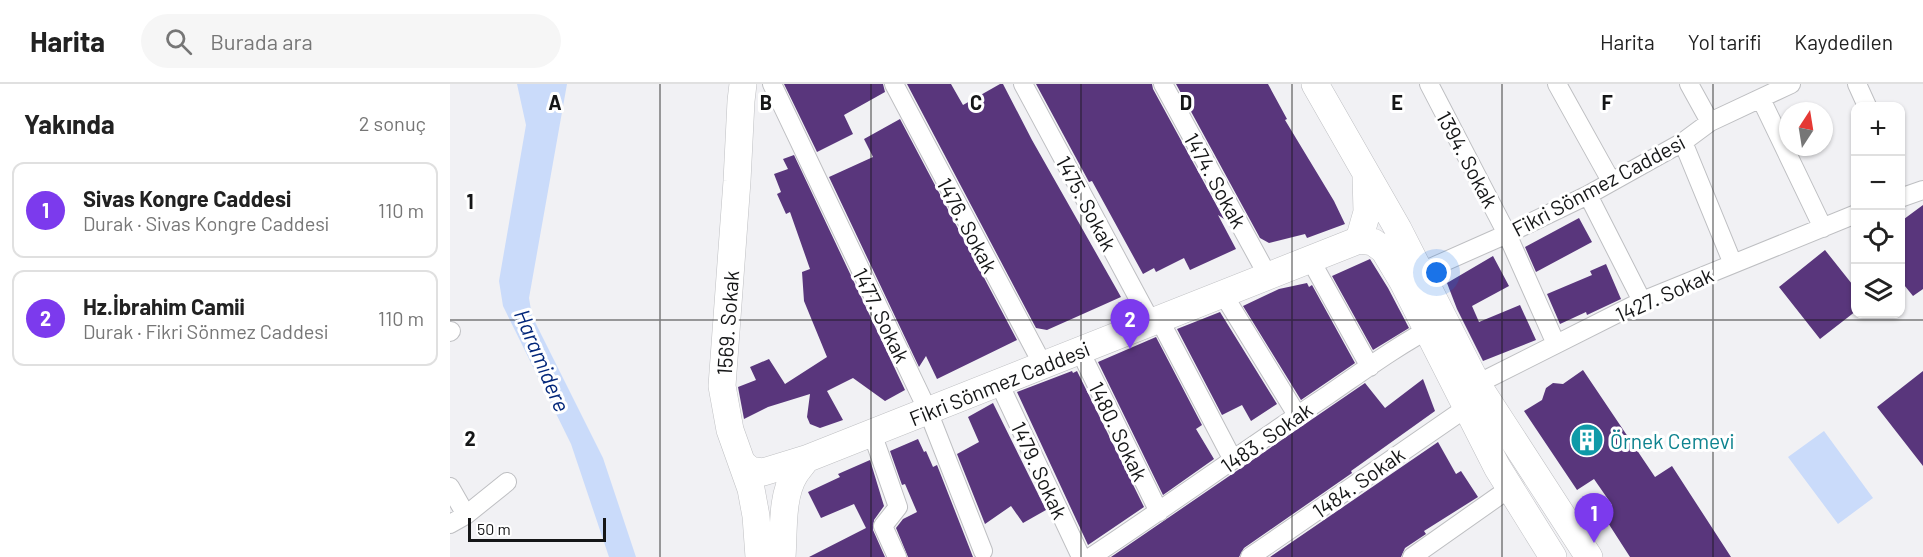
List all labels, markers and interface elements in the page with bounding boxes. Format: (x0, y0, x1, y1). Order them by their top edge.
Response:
search box (141, 14, 561, 68)
text: Harita (30, 24, 105, 58)
icon: search (162, 25, 195, 58)
text: Burada ara (210, 28, 313, 54)
text: Harita (1600, 29, 1655, 54)
text: Yol tarifi (1688, 29, 1761, 54)
text: Kaydedilen (1794, 29, 1893, 54)
text: A (548, 90, 562, 114)
text: B (760, 90, 772, 114)
text: C (970, 90, 982, 114)
text: D (1180, 90, 1192, 114)
text: E (1391, 90, 1403, 114)
text: F (1601, 90, 1613, 114)
north arrow (1779, 102, 1833, 156)
map controls (1851, 102, 1905, 318)
button: + (1851, 102, 1905, 156)
street label: 1394. Sokak (1432, 106, 1504, 212)
text: Yakında (24, 108, 115, 139)
text: 2 sonuç (359, 111, 426, 135)
street label: 1474. Sokak (1180, 128, 1252, 232)
street label: Fikri Sönmez Caddesi (1507, 129, 1689, 241)
street label: 1475. Sokak (1051, 151, 1123, 255)
button: − (1851, 156, 1905, 210)
street label: 1476. Sokak (932, 173, 1004, 277)
text: Sivas Kongre Caddesi (83, 185, 291, 211)
text: 1 (466, 189, 474, 213)
text: 1 (42, 198, 49, 222)
text: 110 m (378, 198, 424, 222)
button: locate (1851, 210, 1905, 264)
text: Durak · Sivas Kongre Caddesi (83, 211, 329, 235)
your location (1422, 258, 1451, 287)
street label: 1427. Sokak (1611, 261, 1717, 327)
street label: 1477. Sokak (848, 263, 916, 367)
button: layers (1851, 264, 1905, 318)
street label: 1569. Sokak (711, 270, 743, 376)
text: Hz.İbrahim Camii (83, 293, 245, 319)
pin: 2 (1110, 300, 1150, 349)
water label: Haramidere (510, 305, 576, 415)
text: 2 (40, 306, 51, 330)
text: 110 m (378, 306, 424, 330)
text: Durak · Fikri Sönmez Caddesi (83, 319, 328, 343)
street label: Fikri Sönmez Caddesi (905, 335, 1093, 431)
street label: 1480. Sokak (1084, 377, 1154, 485)
street label: 1483. Sokak (1215, 396, 1317, 478)
street label: 1479. Sokak (1007, 417, 1073, 523)
building icon: Örnek Cemevi (1569, 422, 1605, 458)
text: 2 (464, 426, 476, 450)
place label: Örnek Cemevi (1610, 428, 1734, 453)
street label: 1484. Sokak (1307, 441, 1409, 523)
pin: 1 (1574, 494, 1614, 543)
scale bar (468, 515, 606, 542)
text: 50 m (477, 519, 511, 538)

